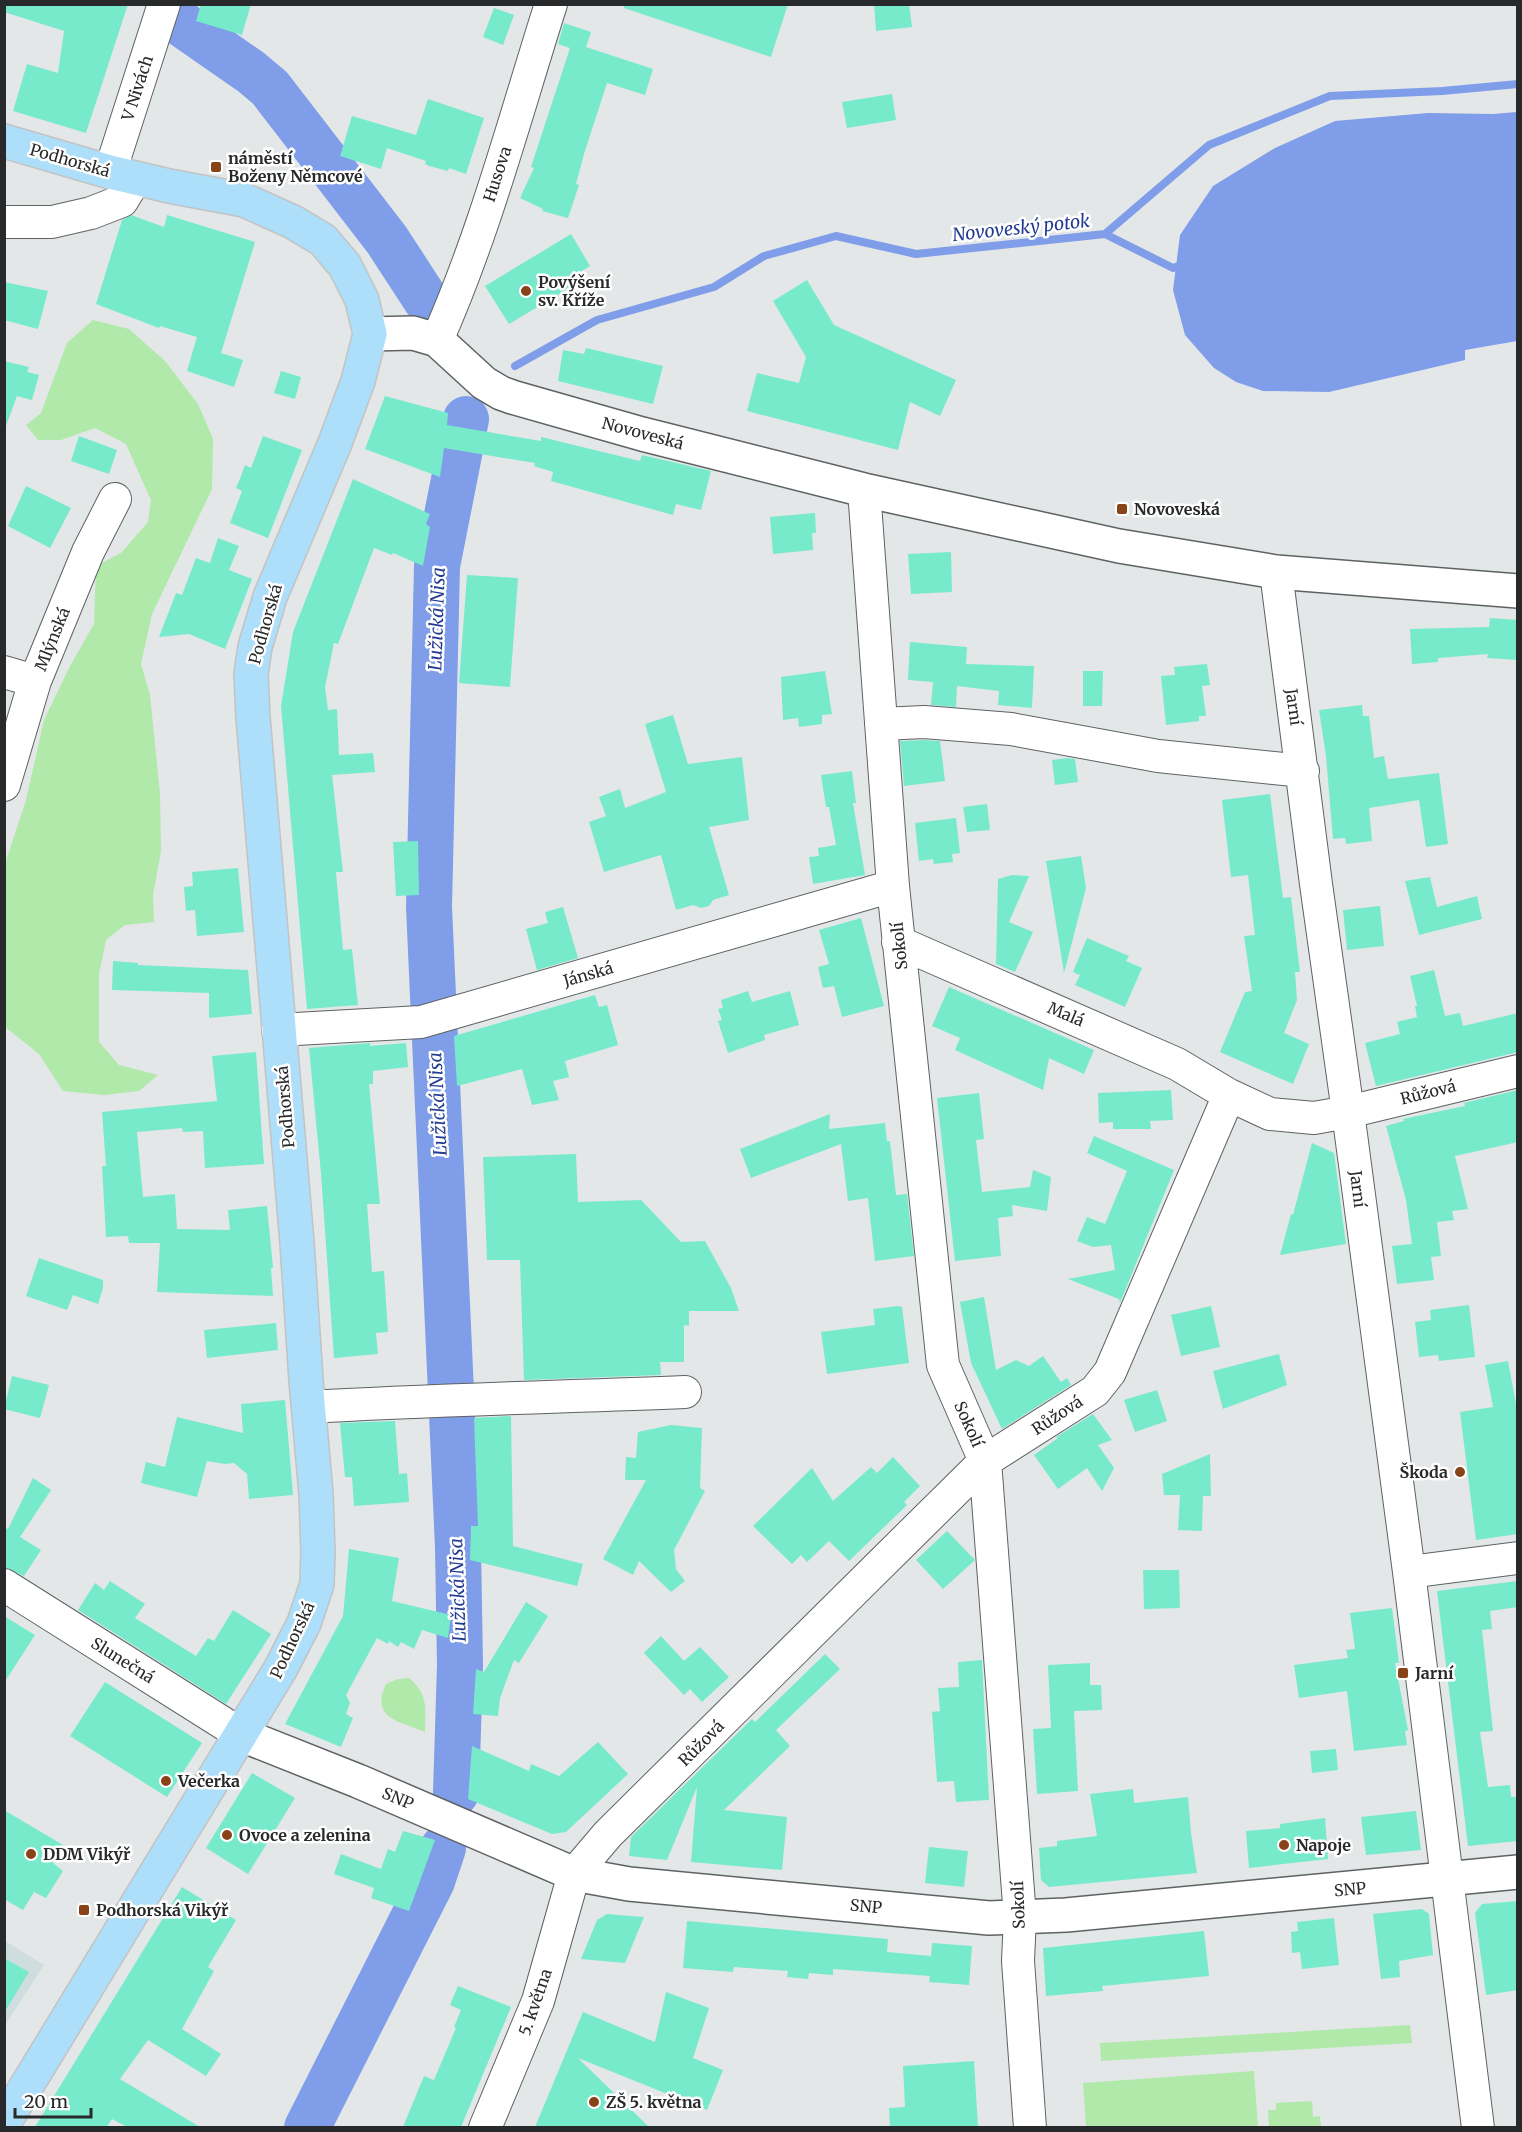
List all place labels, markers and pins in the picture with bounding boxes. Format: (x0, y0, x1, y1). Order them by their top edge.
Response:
place label: náměstí Boženy Němcové (228, 148, 363, 186)
marker: náměstí Boženy Němcové (209, 160, 223, 174)
place label: Povýšení sv. Kříže (538, 272, 611, 310)
marker: Povýšení sv. Kříže (519, 284, 533, 298)
place label: Novoveská (1134, 499, 1220, 519)
marker: Novoveská (1115, 502, 1129, 516)
place label: Škoda (1400, 1462, 1448, 1482)
marker: Škoda (1453, 1465, 1467, 1479)
place label: Jarní (1414, 1663, 1454, 1683)
marker: Jarní (1396, 1666, 1410, 1680)
place label: Večerka (177, 1771, 240, 1791)
marker: Večerka (159, 1774, 173, 1788)
place label: Ovoce a zelenina (239, 1825, 371, 1845)
marker: Ovoce a zelenina (220, 1828, 234, 1842)
place label: Napoje (1296, 1835, 1351, 1855)
marker: Napoje (1277, 1838, 1291, 1852)
place label: DDM Vikýř (43, 1844, 131, 1864)
marker: DDM Vikýř (24, 1847, 38, 1861)
place label: Podhorská Vikýř (96, 1900, 229, 1920)
marker: Podhorská Vikýř (77, 1903, 91, 1917)
place label: ZŠ 5. května (606, 2092, 702, 2112)
marker: ZŠ 5. května (587, 2095, 601, 2109)

